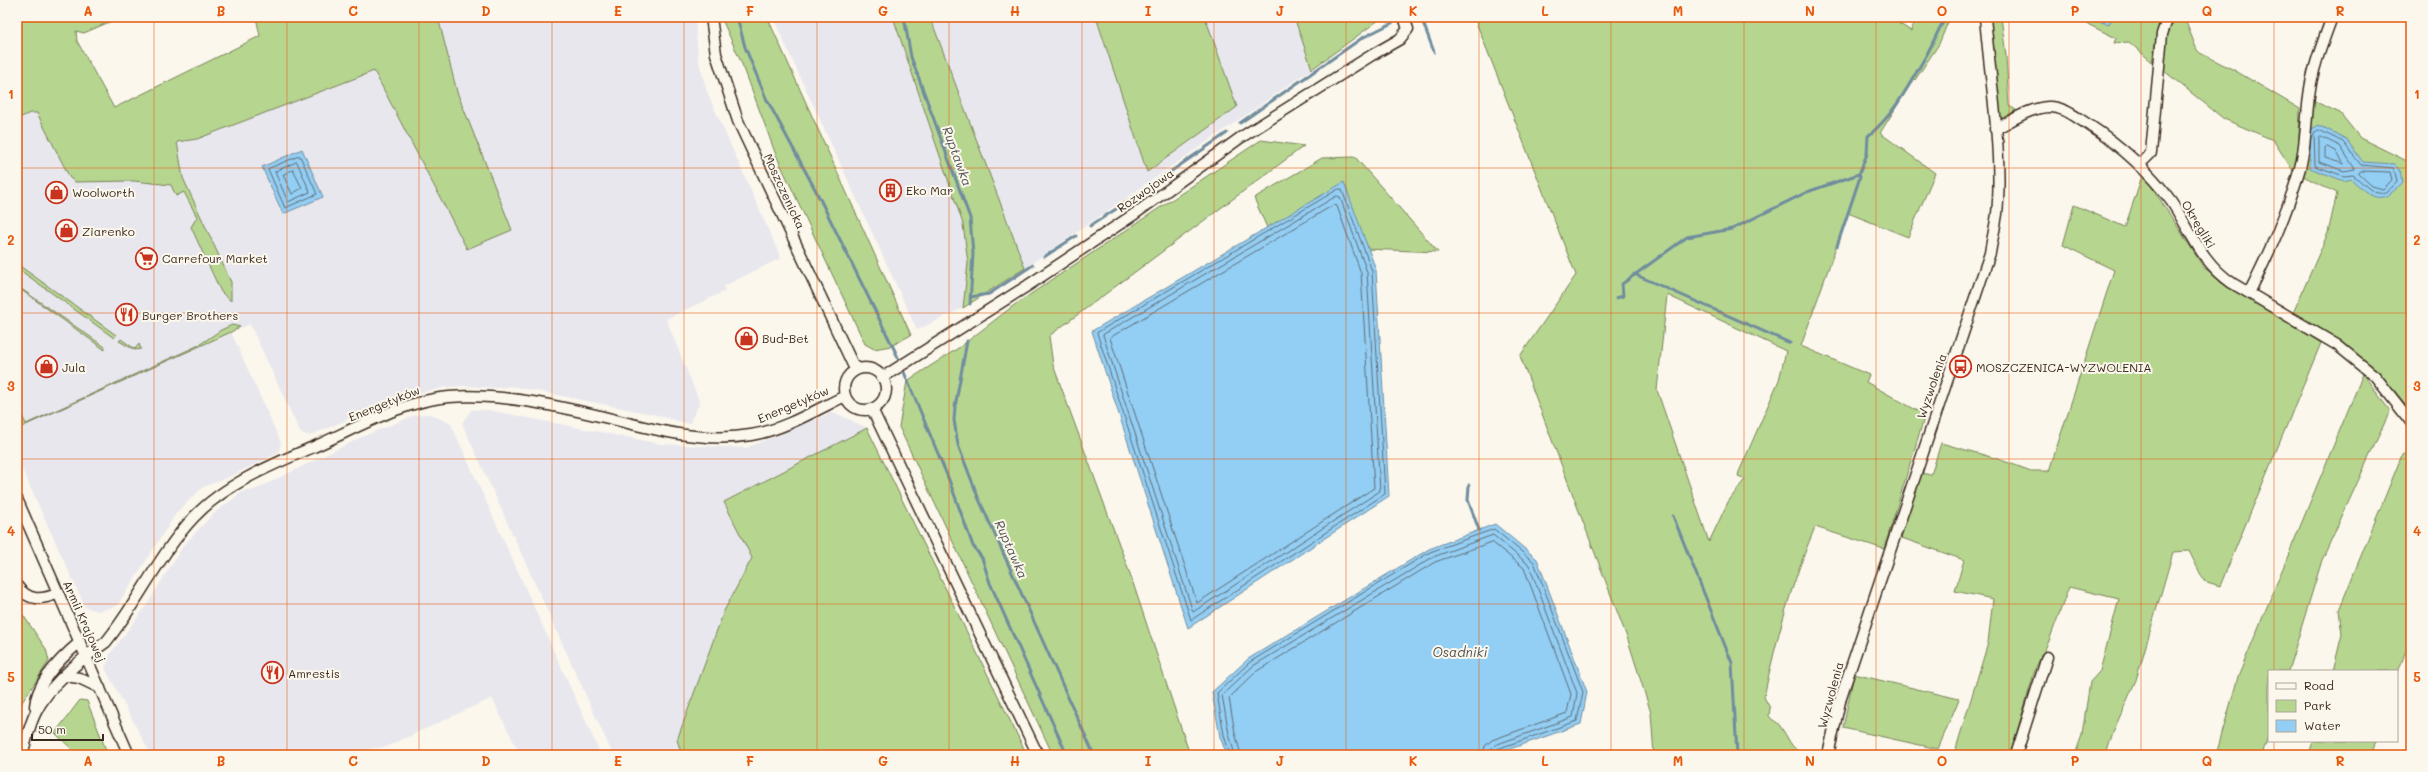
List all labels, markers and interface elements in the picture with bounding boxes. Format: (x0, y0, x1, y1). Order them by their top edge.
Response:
text: A (83, 2, 93, 19)
text: B (217, 2, 226, 19)
text: C (348, 2, 358, 19)
text: D (481, 2, 491, 19)
text: E (614, 2, 622, 19)
text: F (746, 2, 754, 19)
text: G (878, 2, 888, 19)
text: H (1010, 2, 1020, 19)
text: I (1145, 2, 1152, 19)
text: J (1276, 2, 1284, 19)
text: K (1409, 2, 1418, 19)
text: L (1541, 2, 1549, 19)
text: M (1673, 2, 1683, 19)
text: N (1805, 2, 1815, 19)
text: O (1937, 2, 1947, 19)
text: P (2071, 2, 2080, 19)
text: Q (2202, 2, 2212, 19)
text: R (2336, 2, 2345, 19)
text: 1 (8, 85, 14, 102)
text: 1 (2414, 85, 2420, 102)
water label: Ruptawka (939, 124, 977, 188)
street label: Moszczenicka (761, 151, 809, 231)
street label: Rozwojowa (1113, 165, 1177, 215)
building icon: Eko Mar (877, 177, 903, 203)
shop icon: Woolworth (44, 179, 70, 205)
place label: Eko Mar (906, 182, 953, 198)
place label: Woolworth (72, 184, 135, 200)
street label: Okręgliki (2178, 197, 2220, 251)
shop icon: Ziarenko (53, 218, 79, 244)
place label: Ziarenko (82, 223, 135, 239)
text: 2 (7, 231, 15, 248)
text: 2 (2413, 231, 2421, 248)
supermarket icon: Carrefour Market (133, 245, 159, 271)
place label: Carrefour Market (162, 250, 268, 266)
restaurant icon: Burger Brothers (113, 302, 139, 328)
place label: Burger Brothers (142, 307, 238, 323)
shop icon: Bud-Bet (733, 325, 759, 351)
place label: Bud-Bet (762, 330, 809, 346)
street label: Wyzwolenia (1912, 351, 1950, 421)
shop icon: Jula (33, 354, 59, 380)
bus stop icon: MOSZCZENICA-WYZWOLENIA (1947, 354, 1973, 380)
place label: Jula (62, 359, 86, 375)
place label: MOSZCZENICA-WYZWOLENIA (1976, 359, 2152, 375)
text: 3 (7, 377, 15, 394)
text: 3 (2413, 377, 2421, 394)
street label: Energetyków (346, 381, 422, 425)
street label: Energetyków (755, 382, 831, 426)
water label: Ruptawka (992, 517, 1032, 581)
text: 4 (7, 522, 15, 539)
text: 4 (2413, 522, 2421, 539)
street label: Armii Krajowej (60, 578, 110, 664)
water label: Osadniki (1432, 643, 1488, 660)
restaurant icon: Amrestis (259, 660, 285, 686)
street label: Wyzwolenia (1813, 660, 1847, 730)
place label: Amrestis (288, 665, 340, 681)
text: 5 (7, 668, 15, 685)
text: 5 (2413, 668, 2421, 685)
legend (2268, 670, 2398, 742)
text: Road (2304, 677, 2334, 693)
text: Park (2304, 697, 2331, 713)
scale bar (32, 716, 103, 742)
text: Water (2304, 717, 2341, 733)
text: 50 m (38, 721, 66, 737)
text: A (83, 752, 93, 769)
text: B (217, 752, 226, 769)
text: C (348, 752, 358, 769)
text: D (481, 752, 491, 769)
text: E (614, 752, 622, 769)
text: F (746, 752, 754, 769)
text: G (878, 752, 888, 769)
text: H (1010, 752, 1020, 769)
text: I (1145, 752, 1152, 769)
text: J (1276, 752, 1284, 769)
text: K (1409, 752, 1418, 769)
text: L (1541, 752, 1549, 769)
text: M (1673, 752, 1683, 769)
text: N (1805, 752, 1815, 769)
text: O (1937, 752, 1947, 769)
text: P (2071, 752, 2080, 769)
text: Q (2202, 752, 2212, 769)
text: R (2336, 752, 2345, 769)

